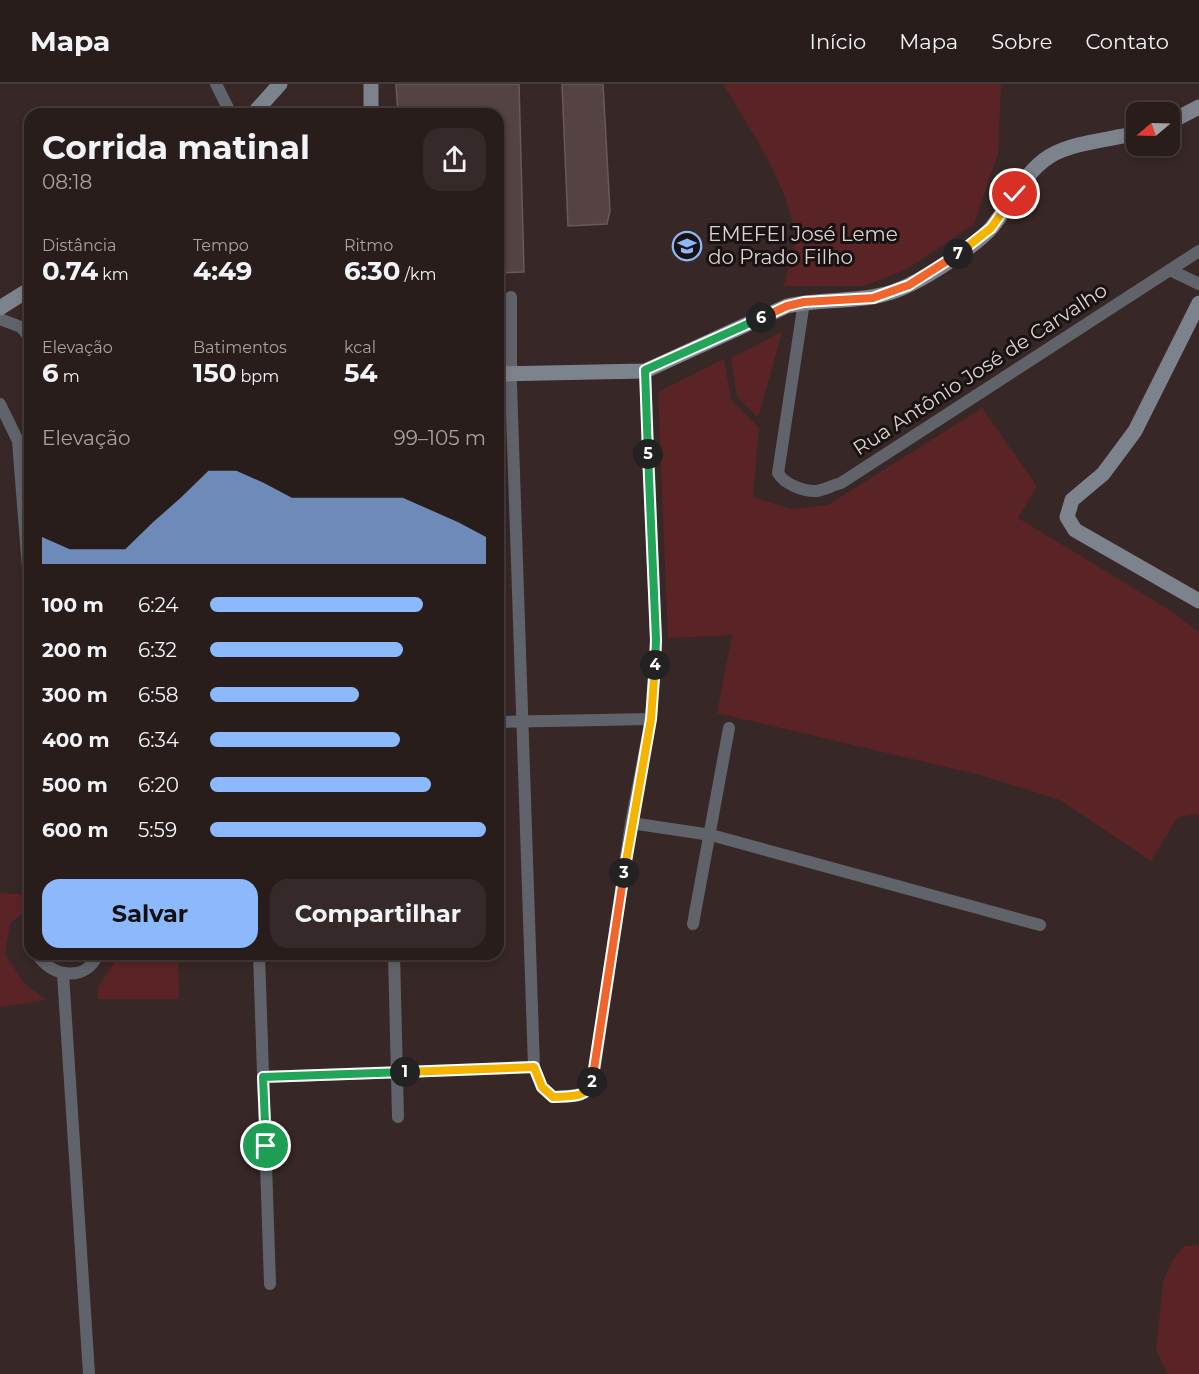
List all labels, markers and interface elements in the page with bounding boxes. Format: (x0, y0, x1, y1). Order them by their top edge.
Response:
text: Mapa (30, 24, 110, 58)
text: Início (810, 29, 866, 54)
text: Mapa (899, 29, 958, 54)
text: Sobre (991, 29, 1052, 54)
text: Contato (1085, 29, 1169, 54)
north arrow (1126, 102, 1180, 156)
map controls (1126, 102, 1180, 156)
text: Corrida matinal (42, 127, 310, 167)
button: share (423, 128, 486, 191)
pin (989, 168, 1040, 219)
text: 08:18 (42, 170, 92, 194)
icon: check (998, 177, 1031, 210)
place label: EMEFEI José Leme do Prado Filho (708, 222, 898, 269)
school or university icon: EMEFEI José Leme do Prado Filho (671, 230, 703, 262)
text: Distância (42, 236, 116, 255)
text: Tempo (193, 236, 249, 255)
text: Ritmo (344, 236, 393, 255)
pin: 7 (943, 239, 973, 269)
text: 7 (953, 244, 963, 263)
text: 0.74 (42, 255, 98, 287)
text: 4:49 (193, 255, 252, 287)
text: 6:30 (344, 255, 400, 287)
text: km (98, 265, 129, 284)
text: /km (400, 265, 436, 284)
street label: Rua Antônio José de Carvalho (848, 278, 1112, 460)
pin: 6 (746, 303, 776, 333)
text: 6 (756, 308, 766, 327)
text: Elevação (42, 338, 113, 357)
text: Batimentos (193, 338, 287, 357)
text: kcal (344, 338, 376, 357)
text: 6 (42, 357, 59, 389)
text: 150 (193, 357, 236, 389)
text: 54 (344, 357, 377, 389)
text: m (59, 367, 80, 386)
text: bpm (236, 367, 279, 386)
text: Elevação (42, 426, 131, 450)
text: 99–105 m (394, 426, 486, 450)
pin: 5 (633, 439, 663, 469)
text: 5 (643, 444, 653, 463)
text: 100 m (42, 593, 104, 617)
text: 6:24 (138, 593, 179, 617)
text: 200 m (42, 638, 108, 662)
text: 6:32 (138, 638, 177, 662)
pin: 4 (640, 650, 670, 680)
text: 4 (649, 655, 661, 674)
text: 300 m (42, 683, 108, 707)
text: 6:58 (138, 683, 179, 707)
text: 400 m (42, 728, 110, 752)
text: 6:34 (138, 728, 179, 752)
text: 500 m (42, 773, 108, 797)
text: 6:20 (138, 773, 179, 797)
text: 600 m (42, 818, 109, 842)
text: 5:59 (138, 818, 177, 842)
pin: 3 (609, 858, 639, 888)
text: 3 (619, 863, 629, 882)
button: Salvar (42, 879, 258, 948)
button: Compartilhar (270, 879, 486, 948)
pin: 1 (390, 1057, 420, 1087)
text: 1 (402, 1062, 408, 1081)
pin: 2 (577, 1067, 607, 1097)
text: 2 (587, 1072, 597, 1091)
pin (240, 1120, 291, 1171)
icon: arrive (249, 1129, 282, 1162)

